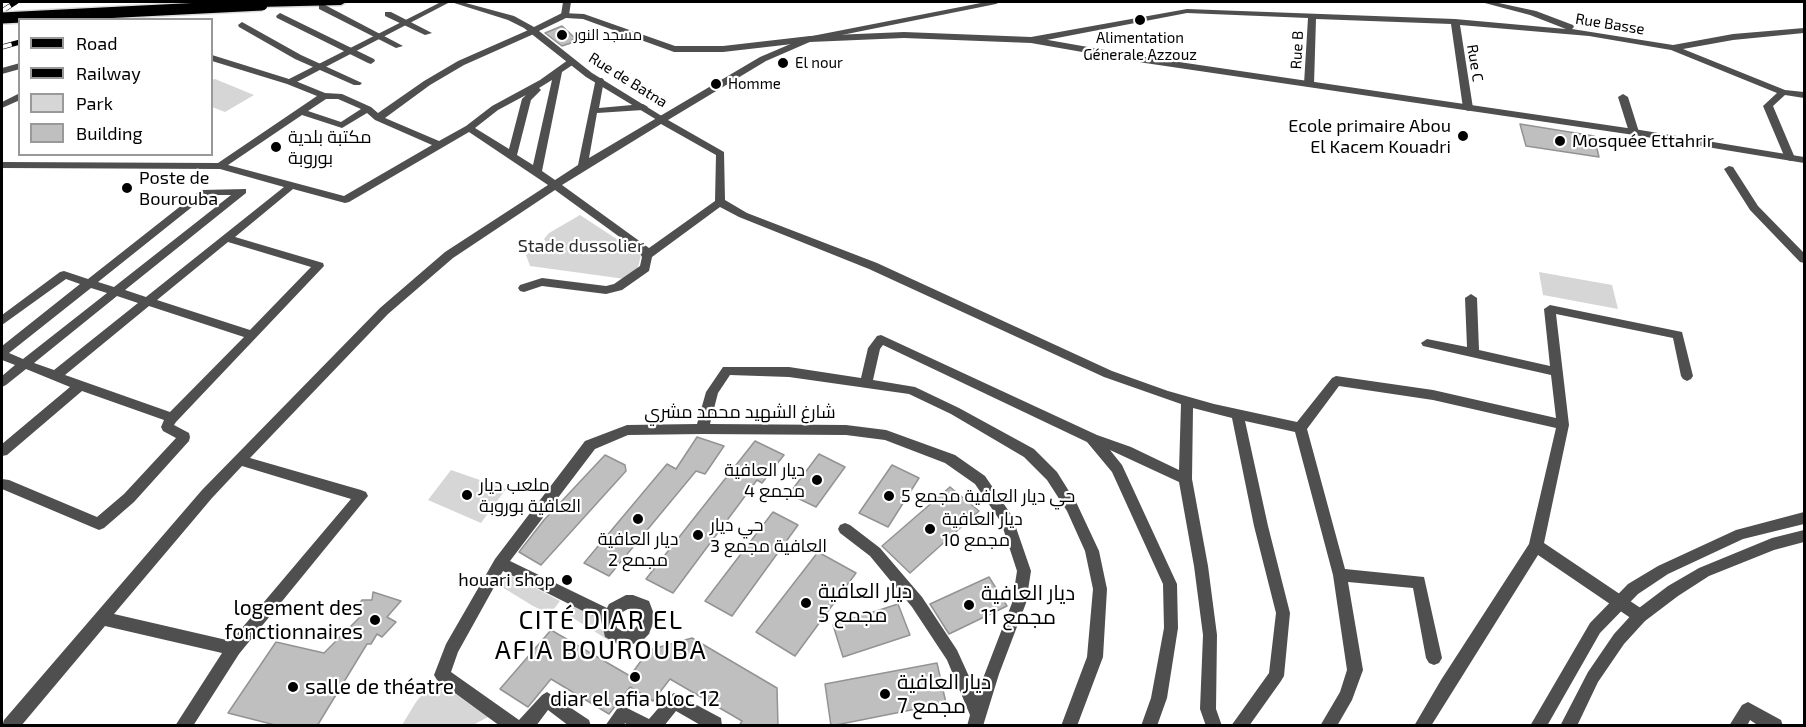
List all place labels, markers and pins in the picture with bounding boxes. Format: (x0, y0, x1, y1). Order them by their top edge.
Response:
marker: Alimentation Génerale Azzouz (1133, 13, 1147, 27)
place label: مسجد النور (574, 26, 642, 44)
marker: مسجد النور (555, 28, 569, 42)
place label: Alimentation Génerale Azzouz (1083, 29, 1197, 64)
place label: El nour (795, 54, 843, 72)
marker: El nour (776, 56, 790, 70)
place label: Homme (728, 75, 781, 93)
marker: Homme (709, 77, 723, 91)
place label: Ecole primaire Abou El Kacem Kouadri (1288, 115, 1451, 158)
place label: مكتبة بلدية بوروبة (288, 126, 372, 168)
marker: Ecole primaire Abou El Kacem Kouadri (1456, 129, 1470, 143)
place label: Mosquée Ettahrir (1572, 130, 1714, 152)
marker: Mosquée Ettahrir (1553, 134, 1567, 148)
marker: مكتبة بلدية بوروبة (269, 140, 283, 154)
place label: Poste de Bourouba (139, 167, 218, 210)
marker: Poste de Bourouba (120, 181, 134, 195)
place label: ديار العافية مجمع 4 (724, 459, 805, 502)
marker: ديار العافية مجمع 4 (810, 473, 824, 487)
place label: ملعب ديار العافية بوروبة (479, 474, 581, 516)
place label: حي ديار العافية مجمع 5 (901, 485, 1075, 507)
marker: ملعب ديار العافية بوروبة (460, 488, 474, 502)
marker: حي ديار العافية مجمع 5 (882, 489, 896, 503)
place label: ديار العافية مجمع 10 (942, 508, 1023, 550)
marker: ديار العافية مجمع 2 (631, 512, 645, 526)
place label: حي ديار العافية مجمع 3 (710, 514, 827, 556)
marker: ديار العافية مجمع 10 (923, 522, 937, 536)
place label: ديار العافية مجمع 2 (598, 528, 678, 570)
marker: حي ديار العافية مجمع 3 (691, 528, 705, 542)
place label: houari shop (458, 569, 555, 591)
marker: houari shop (560, 573, 574, 587)
place label: ديار العافية مجمع 5 (818, 578, 912, 628)
place label: ديار العافية مجمع 11 (981, 580, 1075, 630)
place label: logement des fonctionnaires (224, 595, 363, 645)
marker: ديار العافية مجمع 5 (799, 596, 813, 610)
marker: ديار العافية مجمع 11 (962, 598, 976, 612)
marker: logement des fonctionnaires (368, 613, 382, 627)
place label: ديار العافية مجمع 7 (897, 669, 991, 719)
marker: diar el afia bloc 12 (628, 670, 642, 684)
place label: salle de théatre (305, 674, 454, 700)
marker: salle de théatre (286, 680, 300, 694)
place label: diar el afia bloc 12 (550, 686, 720, 712)
marker: ديار العافية مجمع 7 (878, 687, 892, 701)

